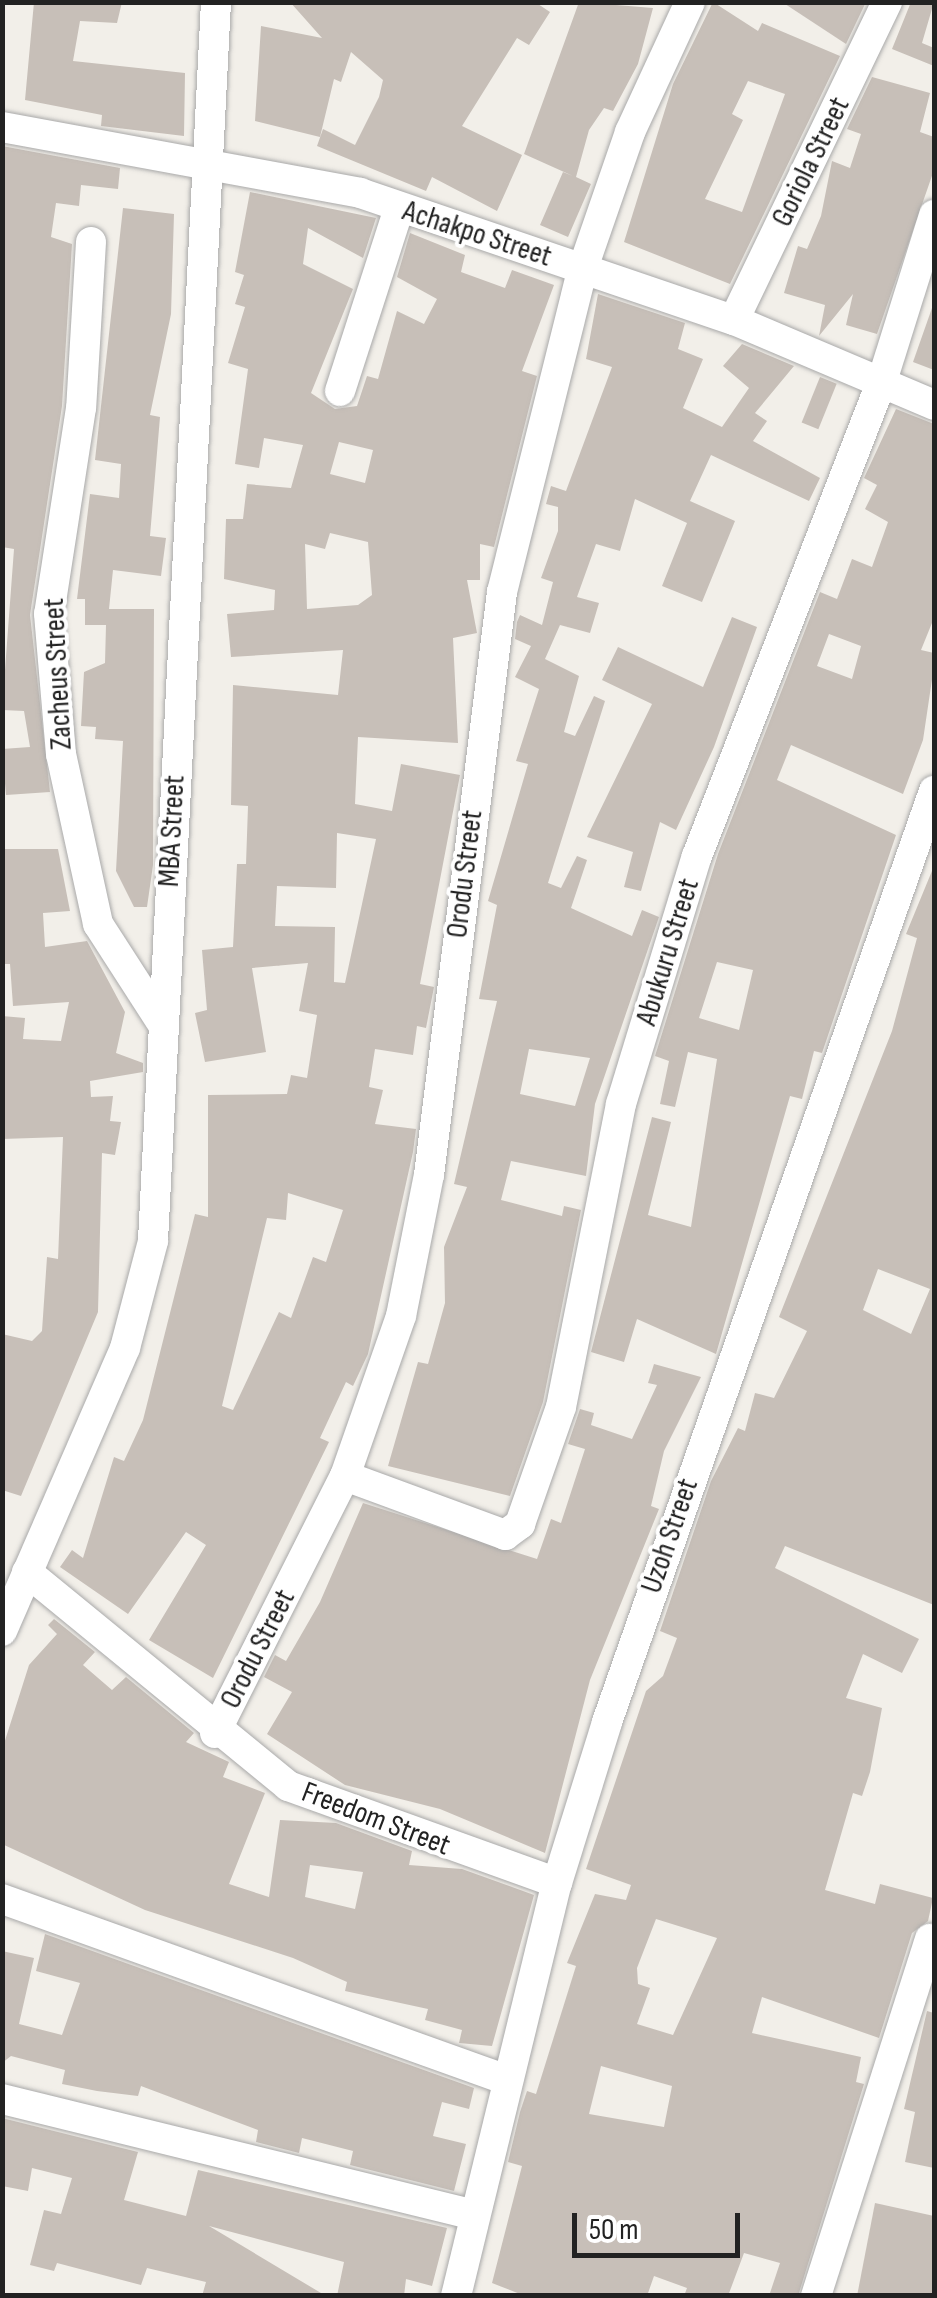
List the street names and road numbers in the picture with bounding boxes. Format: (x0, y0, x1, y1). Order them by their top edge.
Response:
street label: Goriola Street (764, 91, 858, 233)
street label: Achakpo Street (398, 193, 556, 275)
street label: Zacheus Street (36, 597, 80, 751)
street label: MBA Street (151, 774, 193, 888)
street label: Orodu Street (439, 808, 491, 940)
street label: Abukuru Street (629, 874, 707, 1030)
street label: Uzoh Street (634, 1474, 706, 1598)
street label: Orodu Street (213, 1584, 303, 1714)
street label: Freedom Street (297, 1774, 455, 1864)

